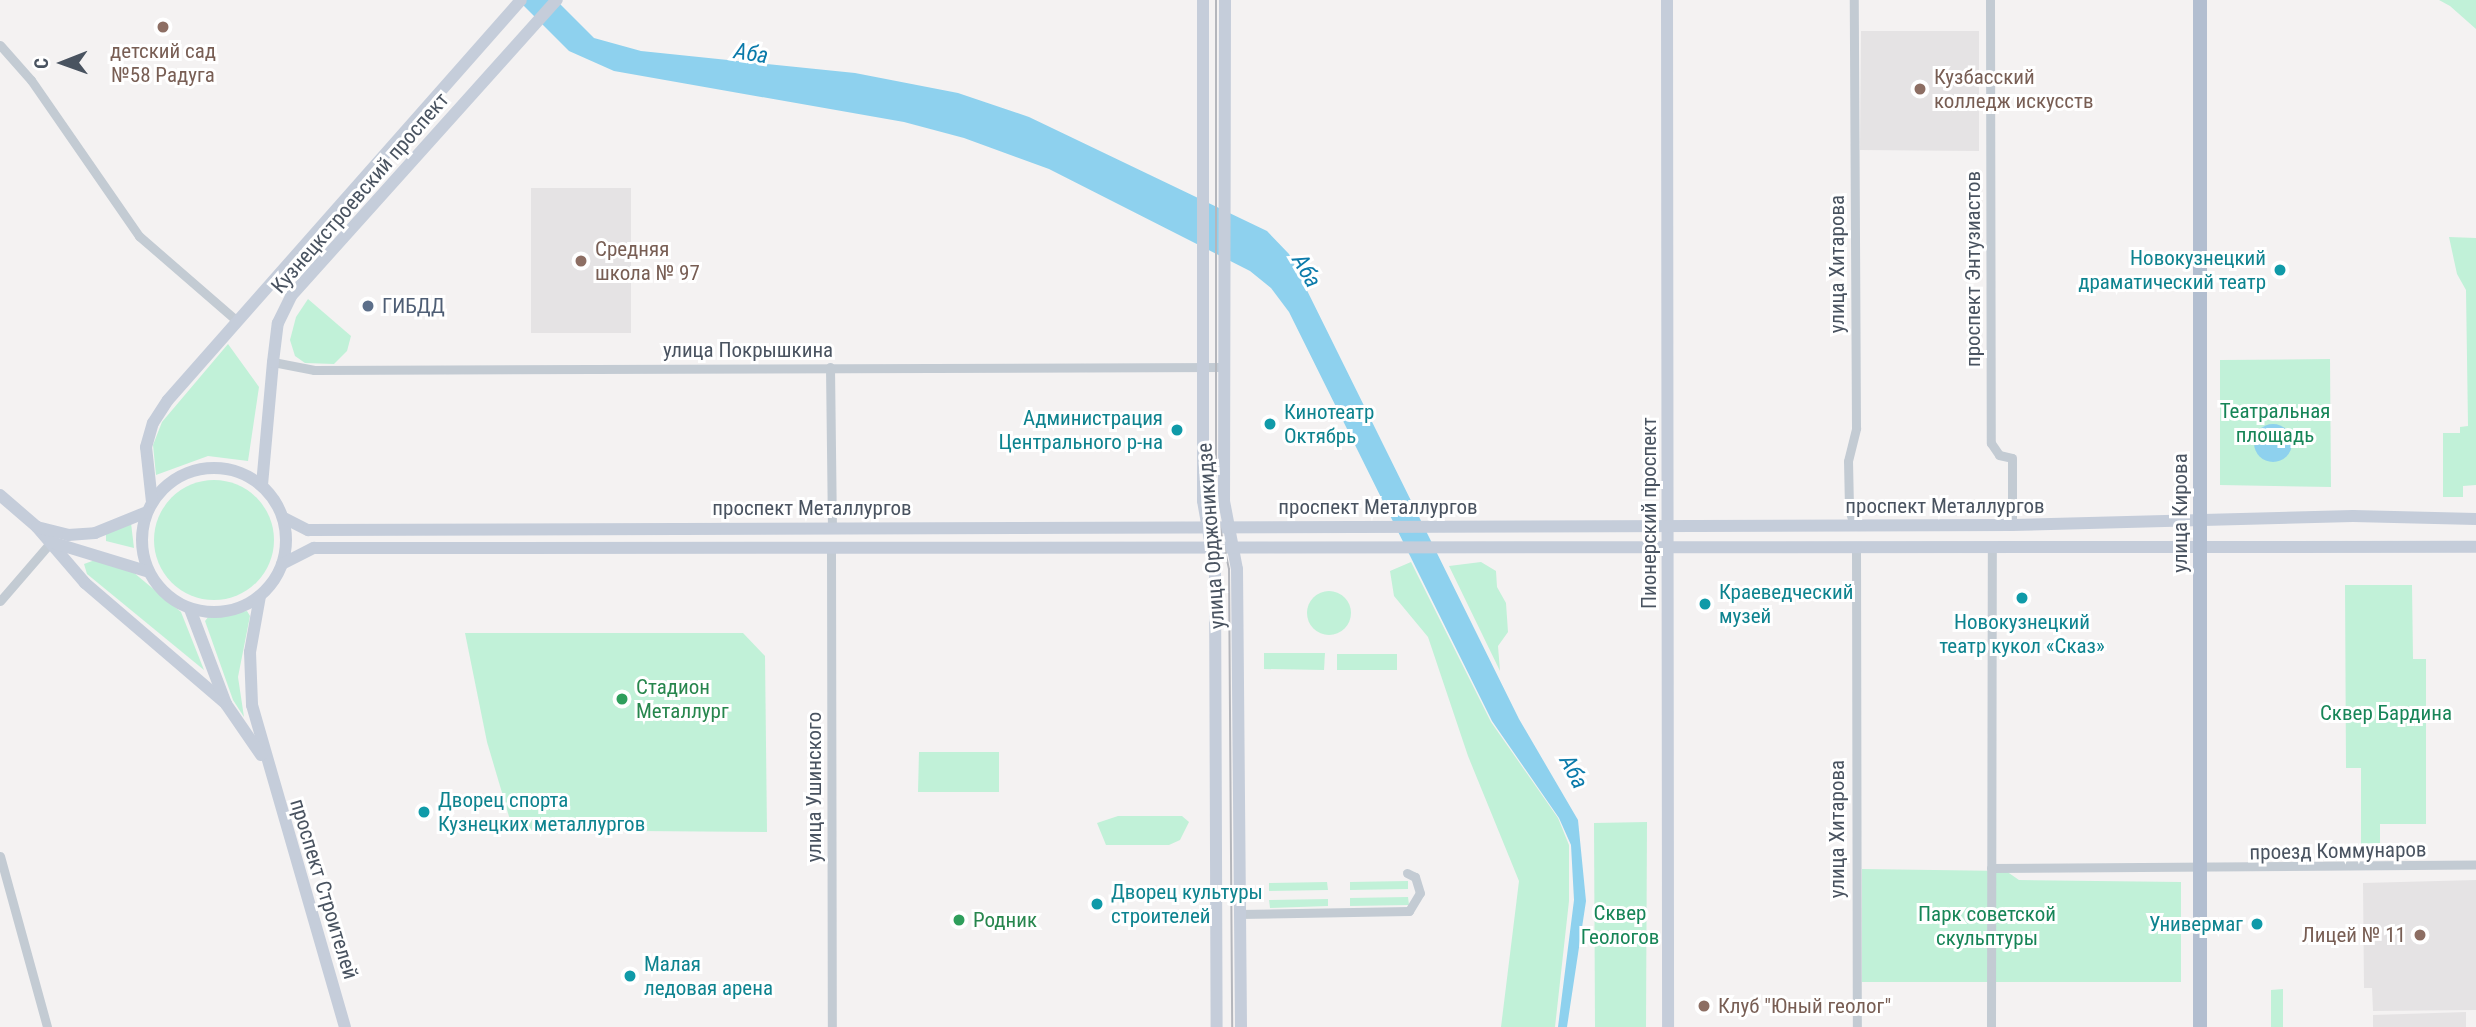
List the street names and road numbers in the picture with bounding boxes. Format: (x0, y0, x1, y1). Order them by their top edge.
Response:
street label: Кузнецкстроевский проспект (266, 87, 454, 299)
street label: проспект Энтузиастов (1960, 171, 1986, 367)
street label: улица Хитарова (1824, 195, 1850, 333)
street label: улица Покрышкина (663, 337, 833, 363)
street label: Пионерский проспект (1636, 417, 1662, 609)
street label: улица Орджоникидзе (1192, 442, 1230, 630)
street label: улица Кирова (2167, 453, 2193, 573)
street label: проспект Металлургов (1845, 493, 2045, 519)
street label: проспект Металлургов (1278, 494, 1478, 520)
street label: проспект Металлургов (712, 495, 912, 521)
street label: улица Ушинского (801, 712, 827, 862)
street label: улица Хитарова (1824, 760, 1850, 898)
street label: проспект Строителей (285, 796, 363, 982)
street label: проезд Коммунаров (2249, 837, 2427, 865)

